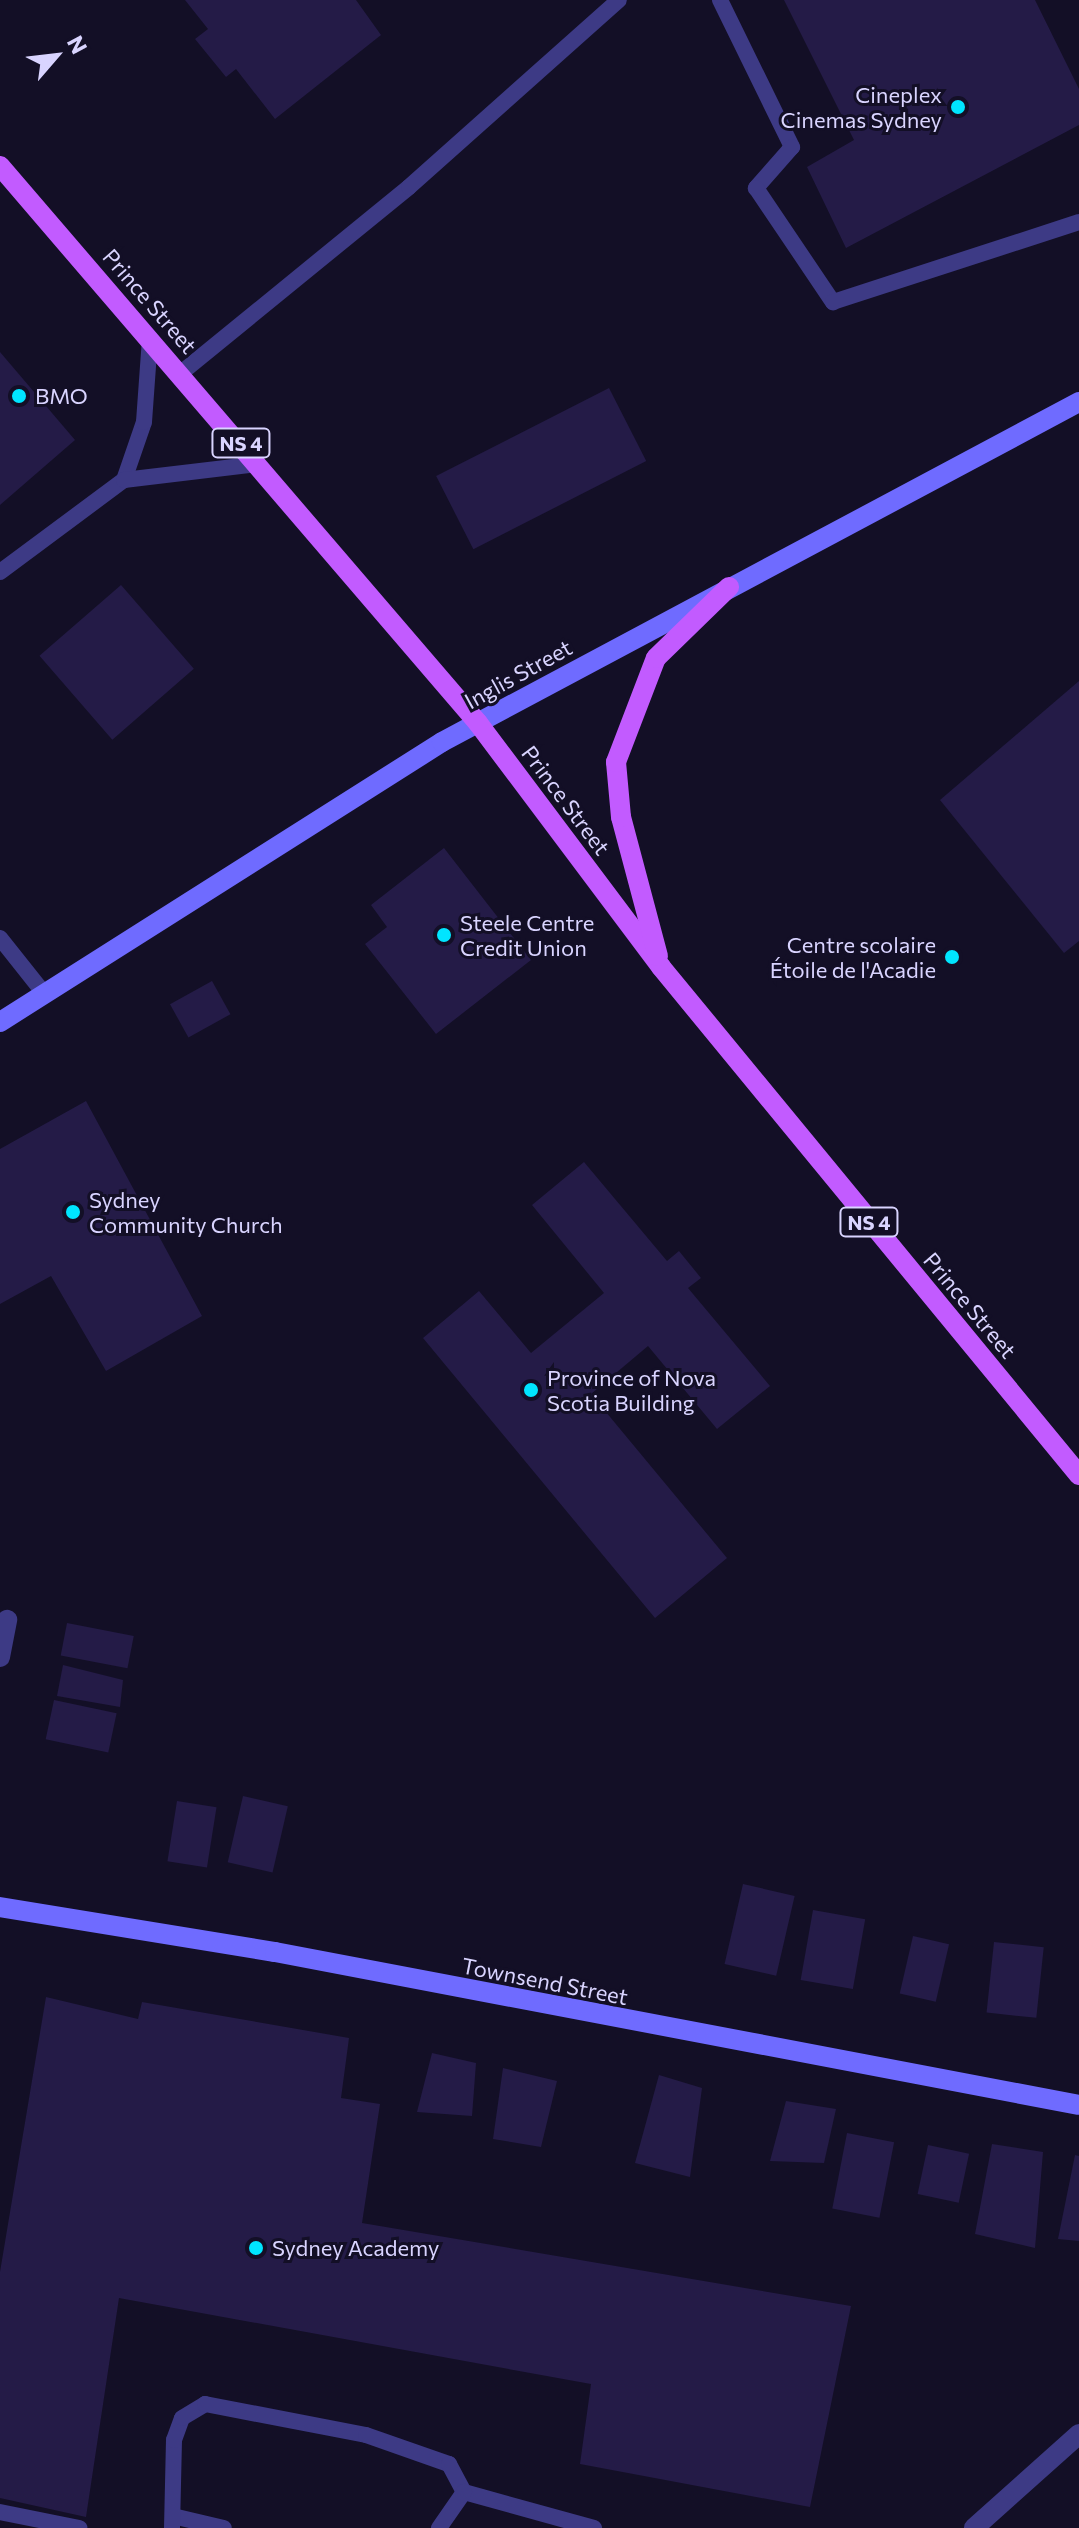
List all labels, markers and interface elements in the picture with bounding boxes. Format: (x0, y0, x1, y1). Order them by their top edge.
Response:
north arrow (16, 16, 96, 96)
text: N (62, 31, 93, 58)
place label: Cineplex Cinemas Sydney (781, 81, 942, 132)
marker: Cineplex Cinemas Sydney (949, 98, 967, 116)
street label: Prince Street (97, 243, 203, 359)
place label: BMO (35, 383, 88, 409)
marker: BMO (10, 387, 28, 405)
road number: NS 4 (211, 427, 271, 459)
street label: Inglis Street (460, 634, 576, 714)
street label: Prince Street (516, 740, 616, 860)
place label: Steele Centre Credit Union (460, 909, 594, 960)
marker: Steele Centre Credit Union (435, 926, 453, 944)
place label: Centre scolaire Étoile de l'Acadie (770, 931, 936, 982)
marker: Centre scolaire Étoile de l'Acadie (943, 948, 961, 966)
place label: Sydney Community Church (89, 1186, 283, 1238)
marker: Sydney Community Church (64, 1203, 82, 1221)
road number: NS 4 (839, 1206, 899, 1238)
street label: Prince Street (918, 1247, 1022, 1363)
place label: Province of Nova Scotia Building (547, 1364, 716, 1416)
marker: Province of Nova Scotia Building (522, 1381, 540, 1399)
street label: Townsend Street (460, 1952, 630, 2010)
place label: Sydney Academy (272, 2235, 439, 2261)
marker: Sydney Academy (247, 2239, 265, 2257)

